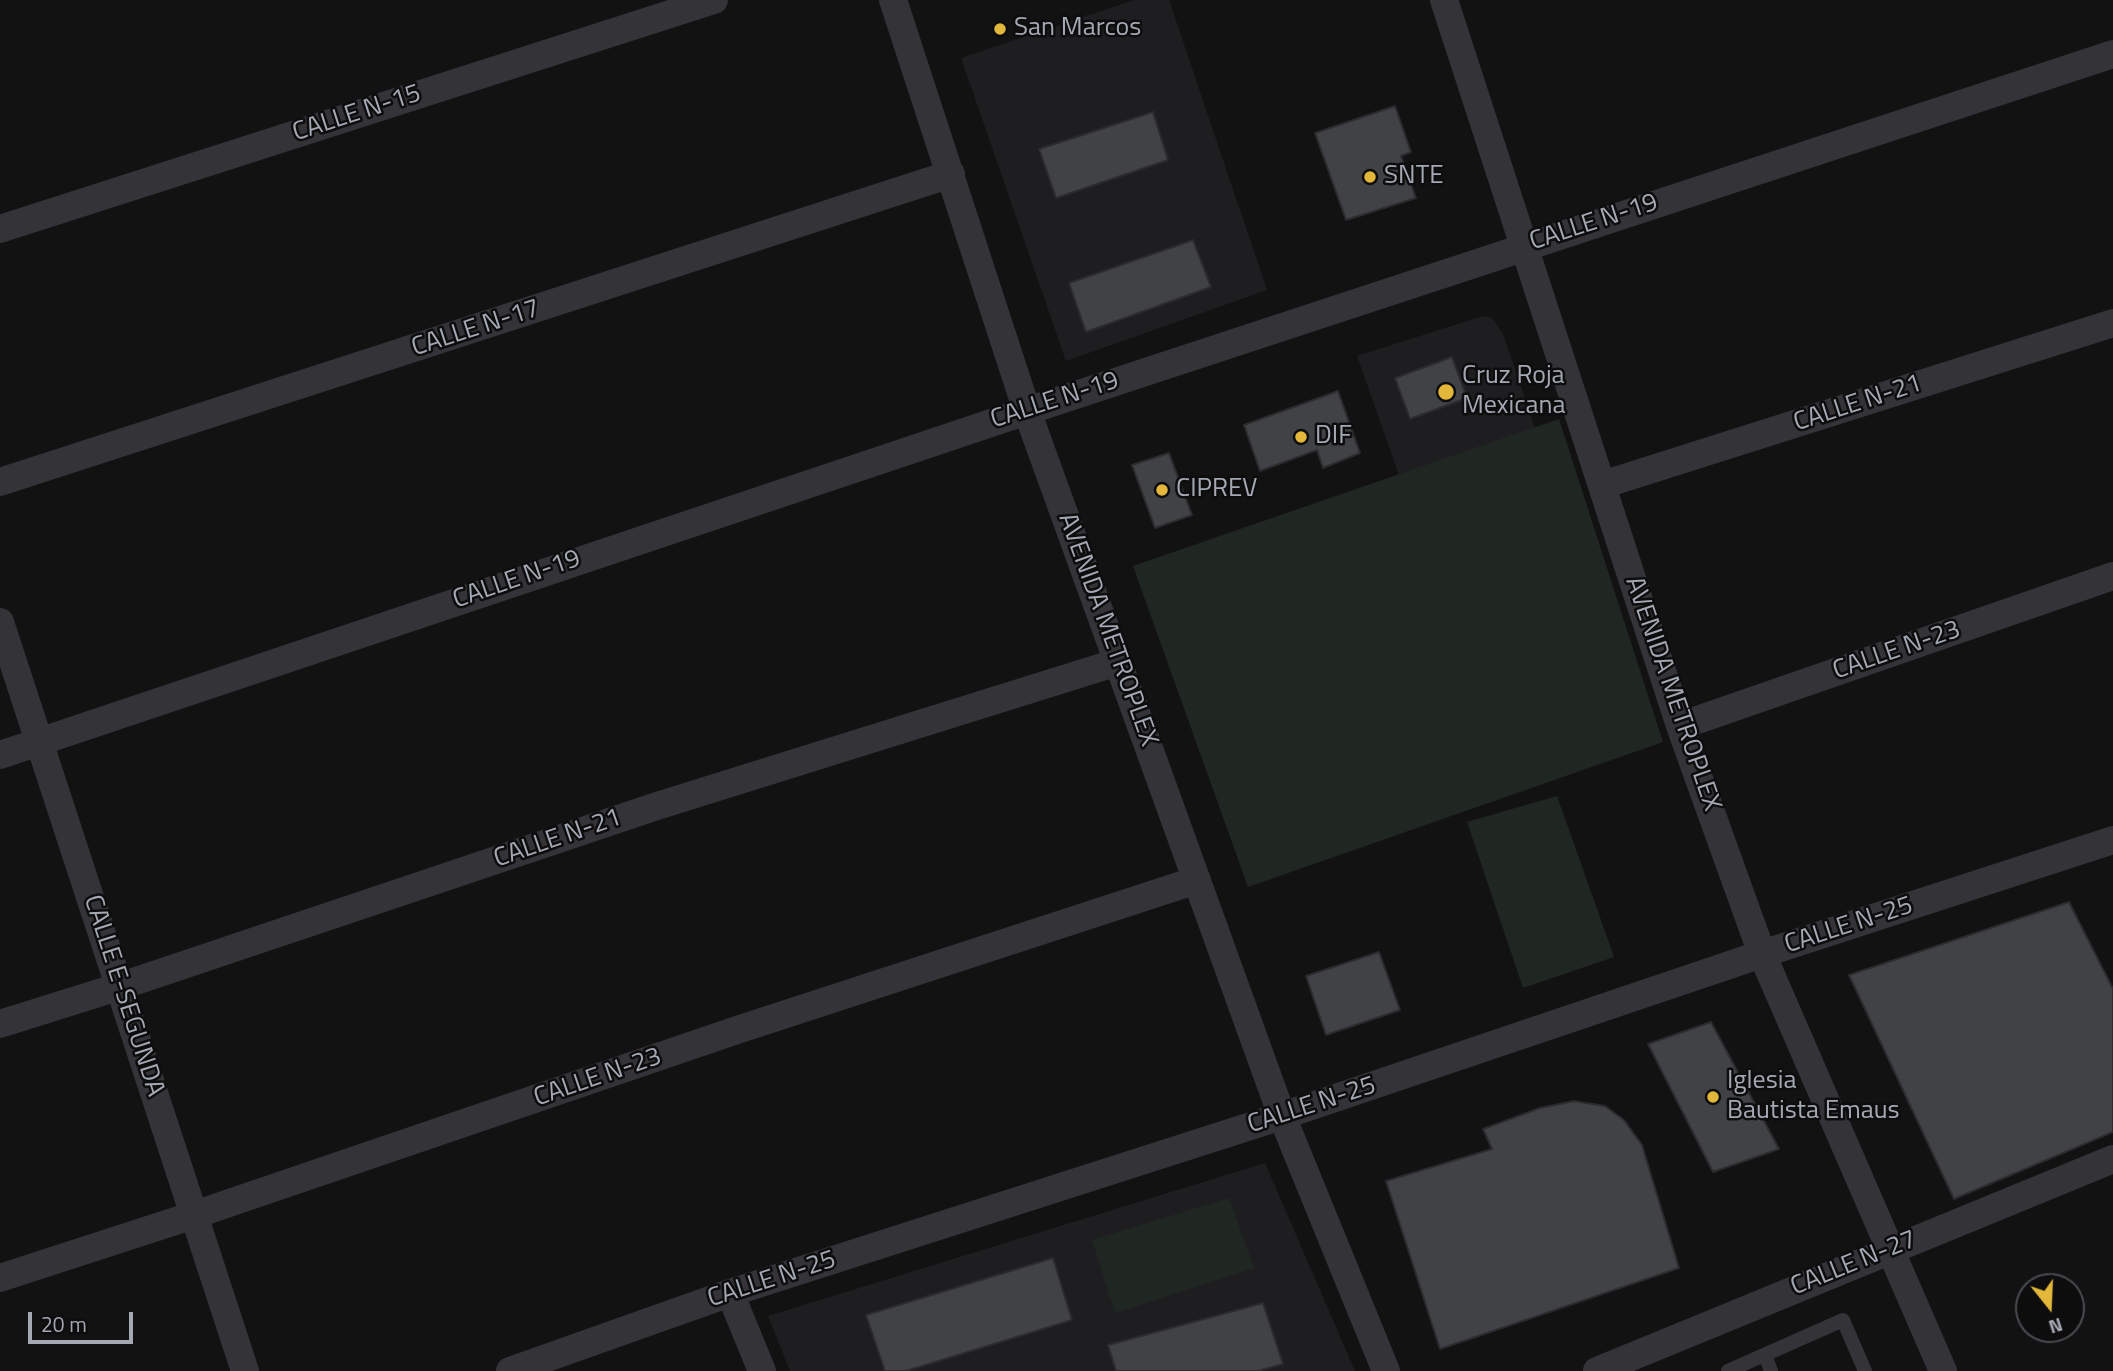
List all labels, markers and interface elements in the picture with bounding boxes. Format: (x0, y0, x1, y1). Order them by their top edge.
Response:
place label: San Marcos (1014, 13, 1141, 45)
marker: San Marcos (992, 21, 1008, 37)
street label: CALLE N-15 (289, 79, 425, 149)
place label: SNTE (1384, 161, 1444, 193)
marker: SNTE (1362, 169, 1378, 185)
street label: CALLE N-19 (1526, 188, 1662, 258)
street label: CALLE N-17 (408, 294, 544, 364)
place label: Cruz Roja Mexicana (1462, 361, 1566, 422)
street label: CALLE N-19 (987, 366, 1123, 436)
street label: CALLE N-21 (1790, 369, 1926, 439)
marker: Cruz Roja Mexicana (1436, 382, 1456, 402)
place label: DIF (1315, 421, 1352, 453)
marker: DIF (1293, 429, 1309, 445)
place label: CIPREV (1176, 474, 1257, 506)
marker: CIPREV (1154, 482, 1170, 498)
street label: AVENIDA METROPLEX (1050, 509, 1164, 751)
street label: CALLE N-19 (449, 544, 585, 616)
street label: AVENIDA METROPLEX (1617, 573, 1727, 815)
street label: CALLE N-23 (1829, 615, 1965, 687)
street label: CALLE N-21 (490, 803, 626, 875)
street label: CALLE E-SEGUNDA (76, 891, 170, 1101)
street label: CALLE N-25 (1781, 891, 1917, 961)
street label: CALLE N-23 (530, 1042, 666, 1114)
place label: Iglesia Bautista Emaus (1727, 1066, 1900, 1128)
street label: CALLE N-25 (1244, 1071, 1380, 1141)
marker: Iglesia Bautista Emaus (1705, 1089, 1721, 1105)
street label: CALLE N-27 (1787, 1225, 1921, 1303)
street label: CALLE N-25 (704, 1245, 840, 1315)
north arrow (2015, 1273, 2085, 1343)
scale bar (32, 1298, 136, 1342)
text: 20 m (41, 1308, 87, 1340)
text: N (2045, 1311, 2067, 1342)

